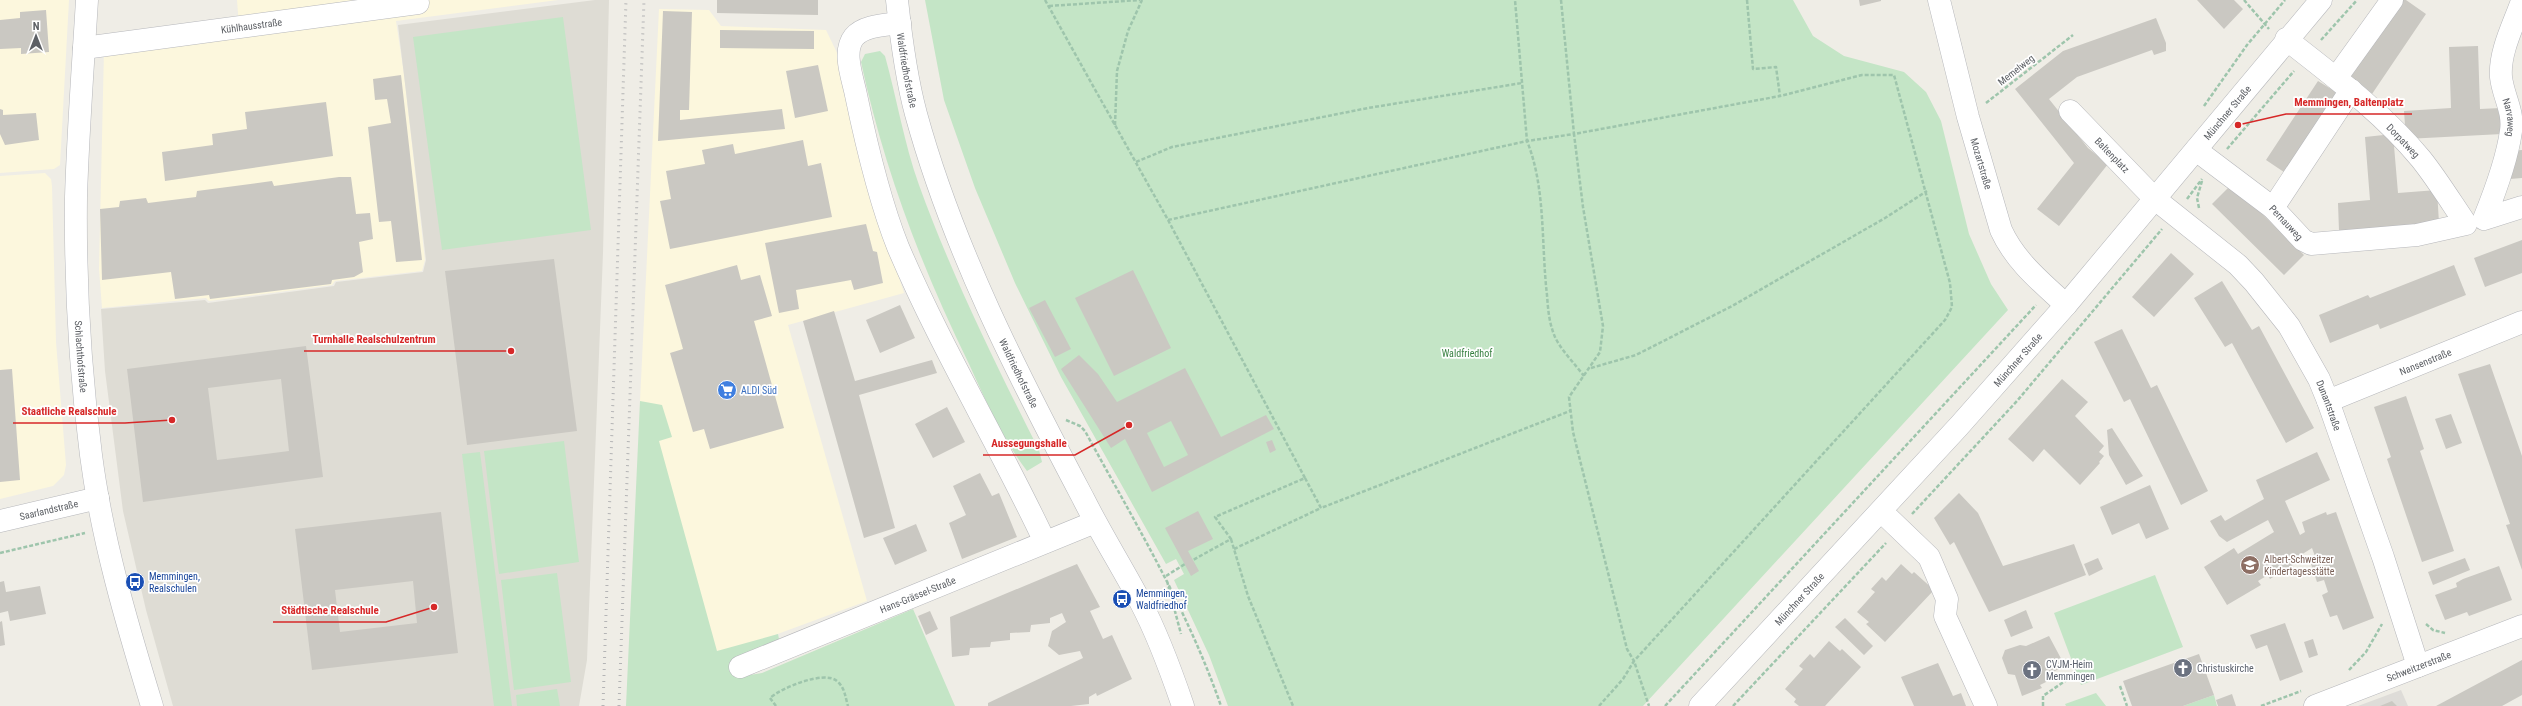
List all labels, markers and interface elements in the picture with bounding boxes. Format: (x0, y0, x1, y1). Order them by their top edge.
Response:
north arrow (16, 16, 56, 56)
street label: Kühlhausstraße (220, 16, 283, 35)
text: N (33, 20, 40, 33)
street label: Waldfriedhofstraße (895, 32, 920, 109)
street label: Memelweg (1996, 52, 2036, 88)
street label: Münchner Straße (2201, 83, 2253, 142)
callout: Memmingen, Baltenplatz (2286, 91, 2412, 114)
text: Memmingen, Baltenplatz (2294, 96, 2404, 109)
street label: Narvaweg (2501, 97, 2517, 138)
street label: Dorpatweg (2384, 122, 2422, 160)
street label: Baltenplatz (2093, 135, 2132, 175)
street label: Mozartstraße (1969, 136, 1994, 191)
street label: Pernauweg (2267, 203, 2305, 242)
street label: Schlachthofstraße (73, 320, 90, 393)
callout: Turnhalle Realschulzentrum (304, 328, 443, 351)
street label: Münchner Straße (1991, 331, 2044, 389)
text: Turnhalle Realschulzentrum (312, 333, 436, 346)
street label: Waldfriedhofstraße (997, 337, 1041, 410)
street label: Nansenstraße (2398, 346, 2453, 377)
park label: Waldfriedhof (1442, 348, 1493, 359)
street label: Dunantstraße (2315, 378, 2344, 432)
supermarket icon: ALDI Süd (716, 379, 738, 401)
place label: ALDI Süd (741, 385, 777, 396)
callout: Staatliche Realschule (13, 400, 125, 423)
text: Staatliche Realschule (21, 405, 117, 418)
callout: Aussegungshalle (983, 432, 1075, 455)
text: Aussegungshalle (991, 437, 1067, 450)
street label: Saarlandstraße (18, 497, 79, 522)
school or university icon: Albert-Schweitzer Kindertagesstätte (2239, 554, 2261, 576)
place label: Albert-Schweitzer Kindertagesstätte (2264, 554, 2335, 577)
street label: Münchner Straße (1772, 570, 1826, 627)
bus stop icon: Memmingen, Realschulen (124, 571, 146, 593)
place label: Memmingen, Realschulen (149, 571, 200, 594)
street label: Hans-Grässel-Straße (878, 574, 958, 615)
bus stop icon: Memmingen, Waldfriedhof (1111, 588, 1133, 610)
place label: Memmingen, Waldfriedhof (1136, 588, 1188, 611)
callout: Städtische Realschule (273, 599, 386, 622)
text: Städtische Realschule (281, 604, 379, 617)
street label: Schweitzerstraße (2385, 648, 2453, 683)
church icon: Christuskirche (2172, 657, 2194, 679)
church icon: CVJM-Heim Memmingen (2021, 659, 2043, 681)
place label: CVJM-Heim Memmingen (2046, 659, 2095, 682)
place label: Christuskirche (2197, 663, 2254, 674)

